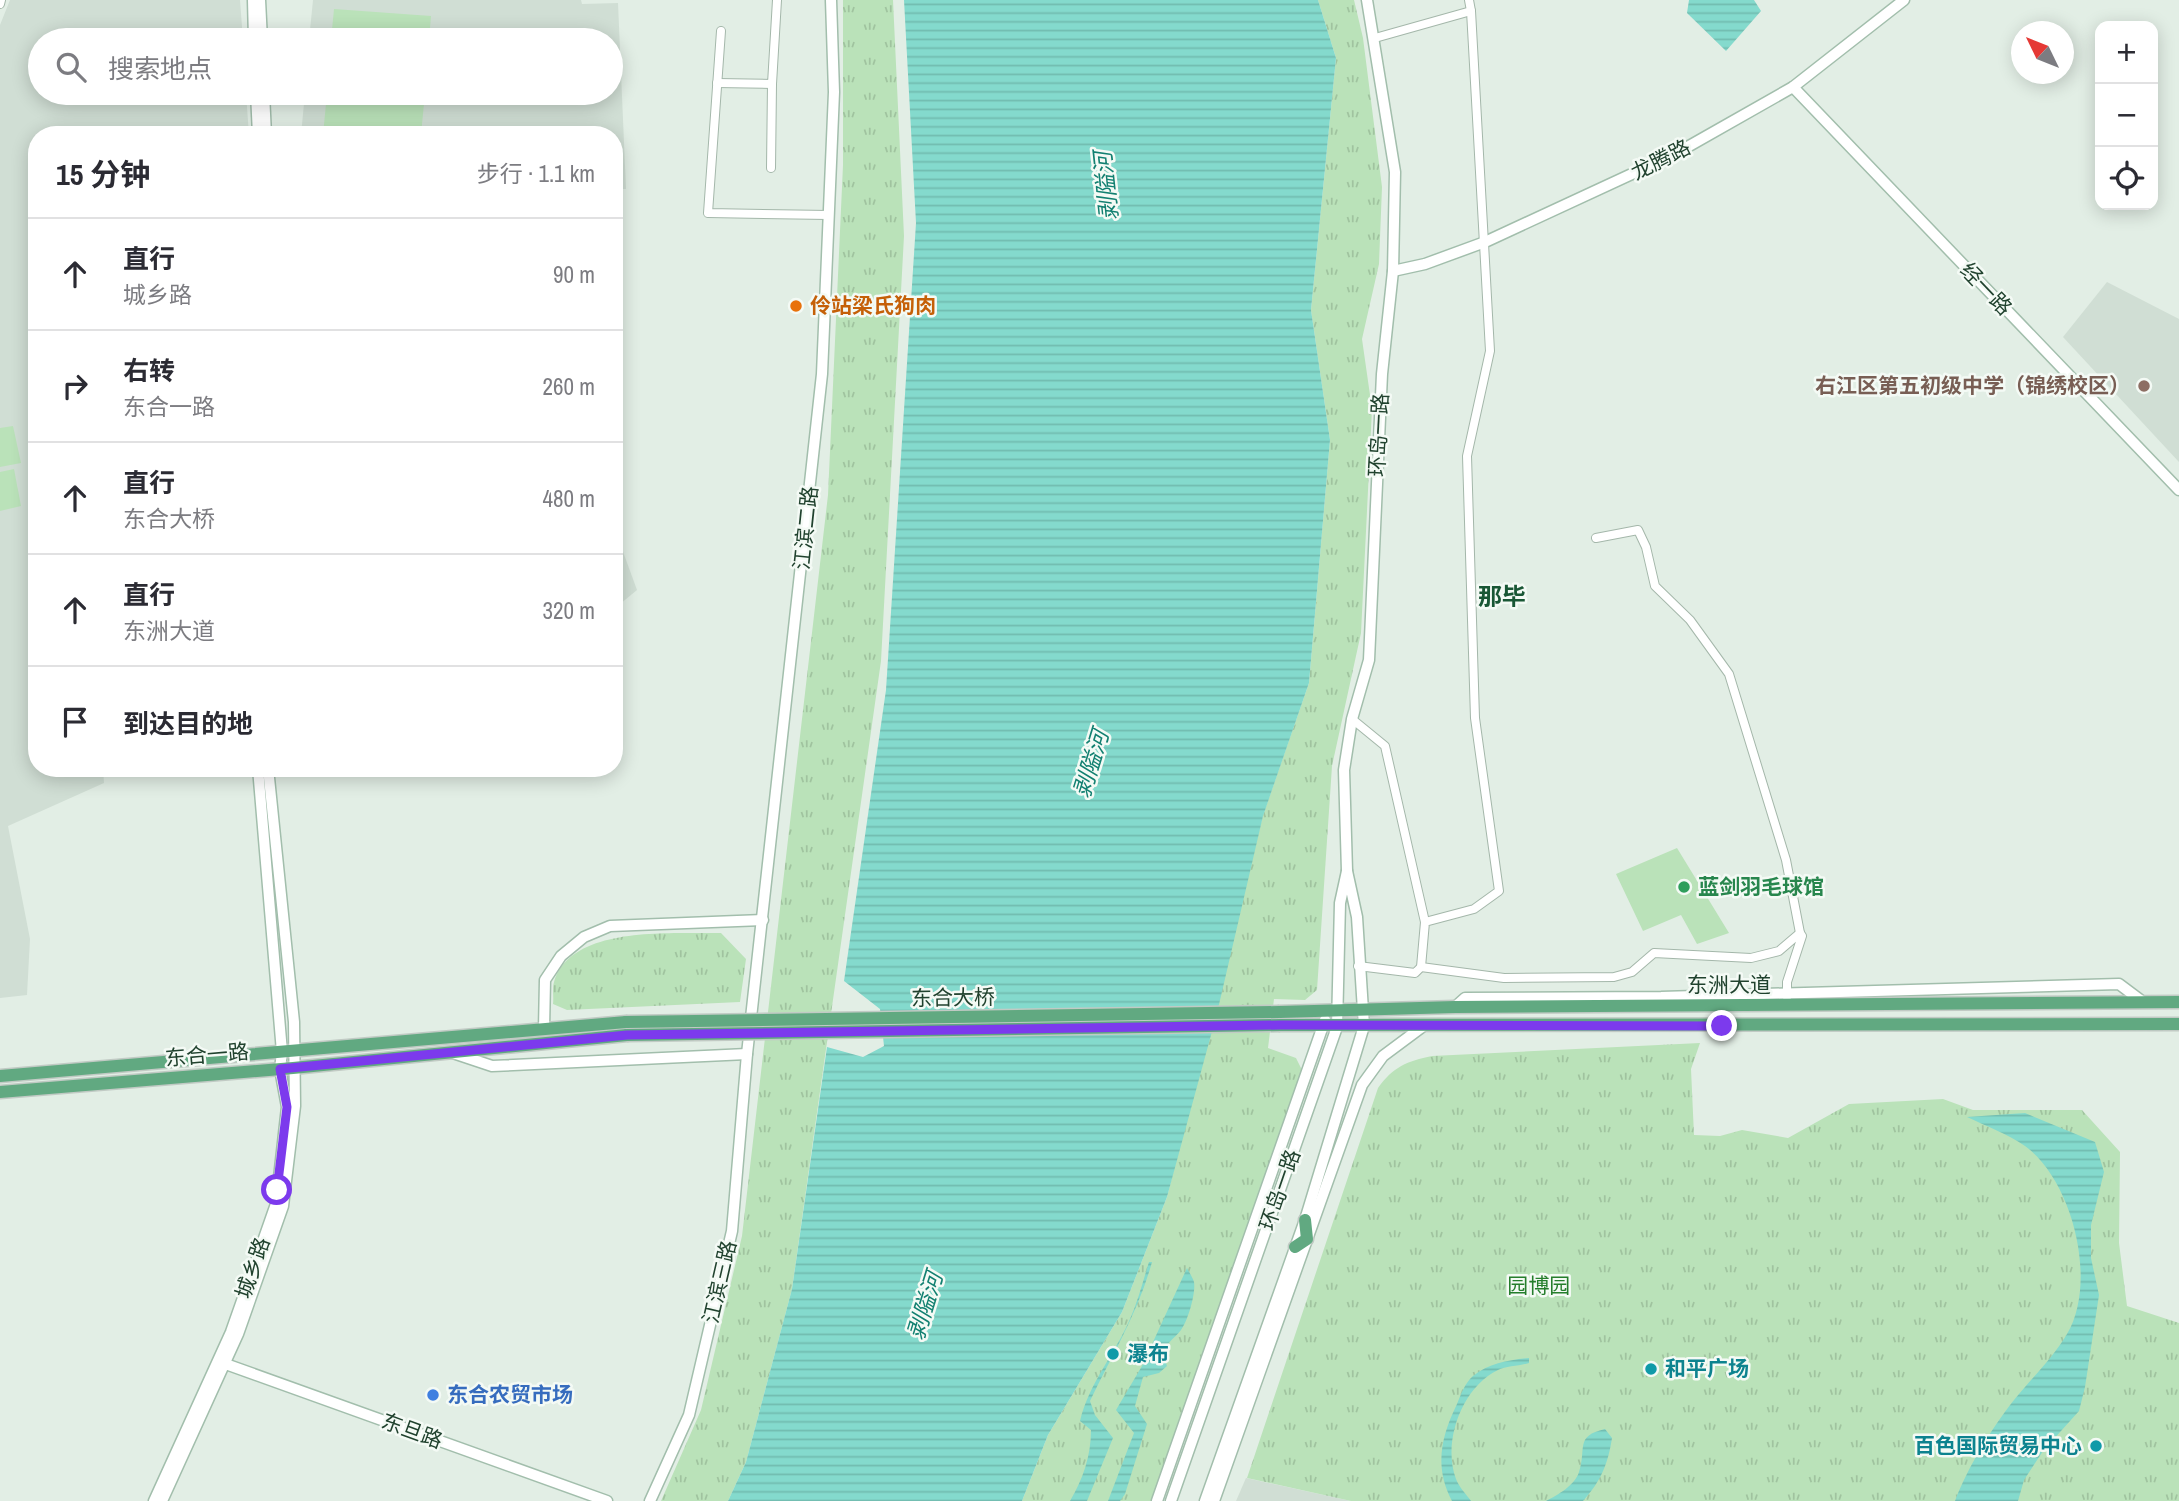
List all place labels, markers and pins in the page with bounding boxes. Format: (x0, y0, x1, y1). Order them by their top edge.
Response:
place label: 伶站梁氏狗肉 (810, 291, 936, 320)
marker: 伶站梁氏狗肉 (788, 298, 804, 314)
place label: 右江区第五初级中学（锦绣校区） (1815, 371, 2130, 400)
marker: 右江区第五初级中学（锦绣校区） (2136, 378, 2152, 394)
place label: 蓝剑羽毛球馆 (1698, 872, 1824, 901)
marker: 蓝剑羽毛球馆 (1676, 879, 1692, 895)
place label: 瀑布 (1127, 1339, 1169, 1368)
marker: 瀑布 (1105, 1346, 1121, 1362)
place label: 和平广场 (1665, 1354, 1749, 1383)
marker: 和平广场 (1643, 1361, 1659, 1377)
place label: 东合农贸市场 (447, 1380, 573, 1409)
marker: 东合农贸市场 (425, 1387, 441, 1403)
place label: 百色国际贸易中心 (1914, 1431, 2082, 1460)
marker: 百色国际贸易中心 (2088, 1438, 2104, 1454)

